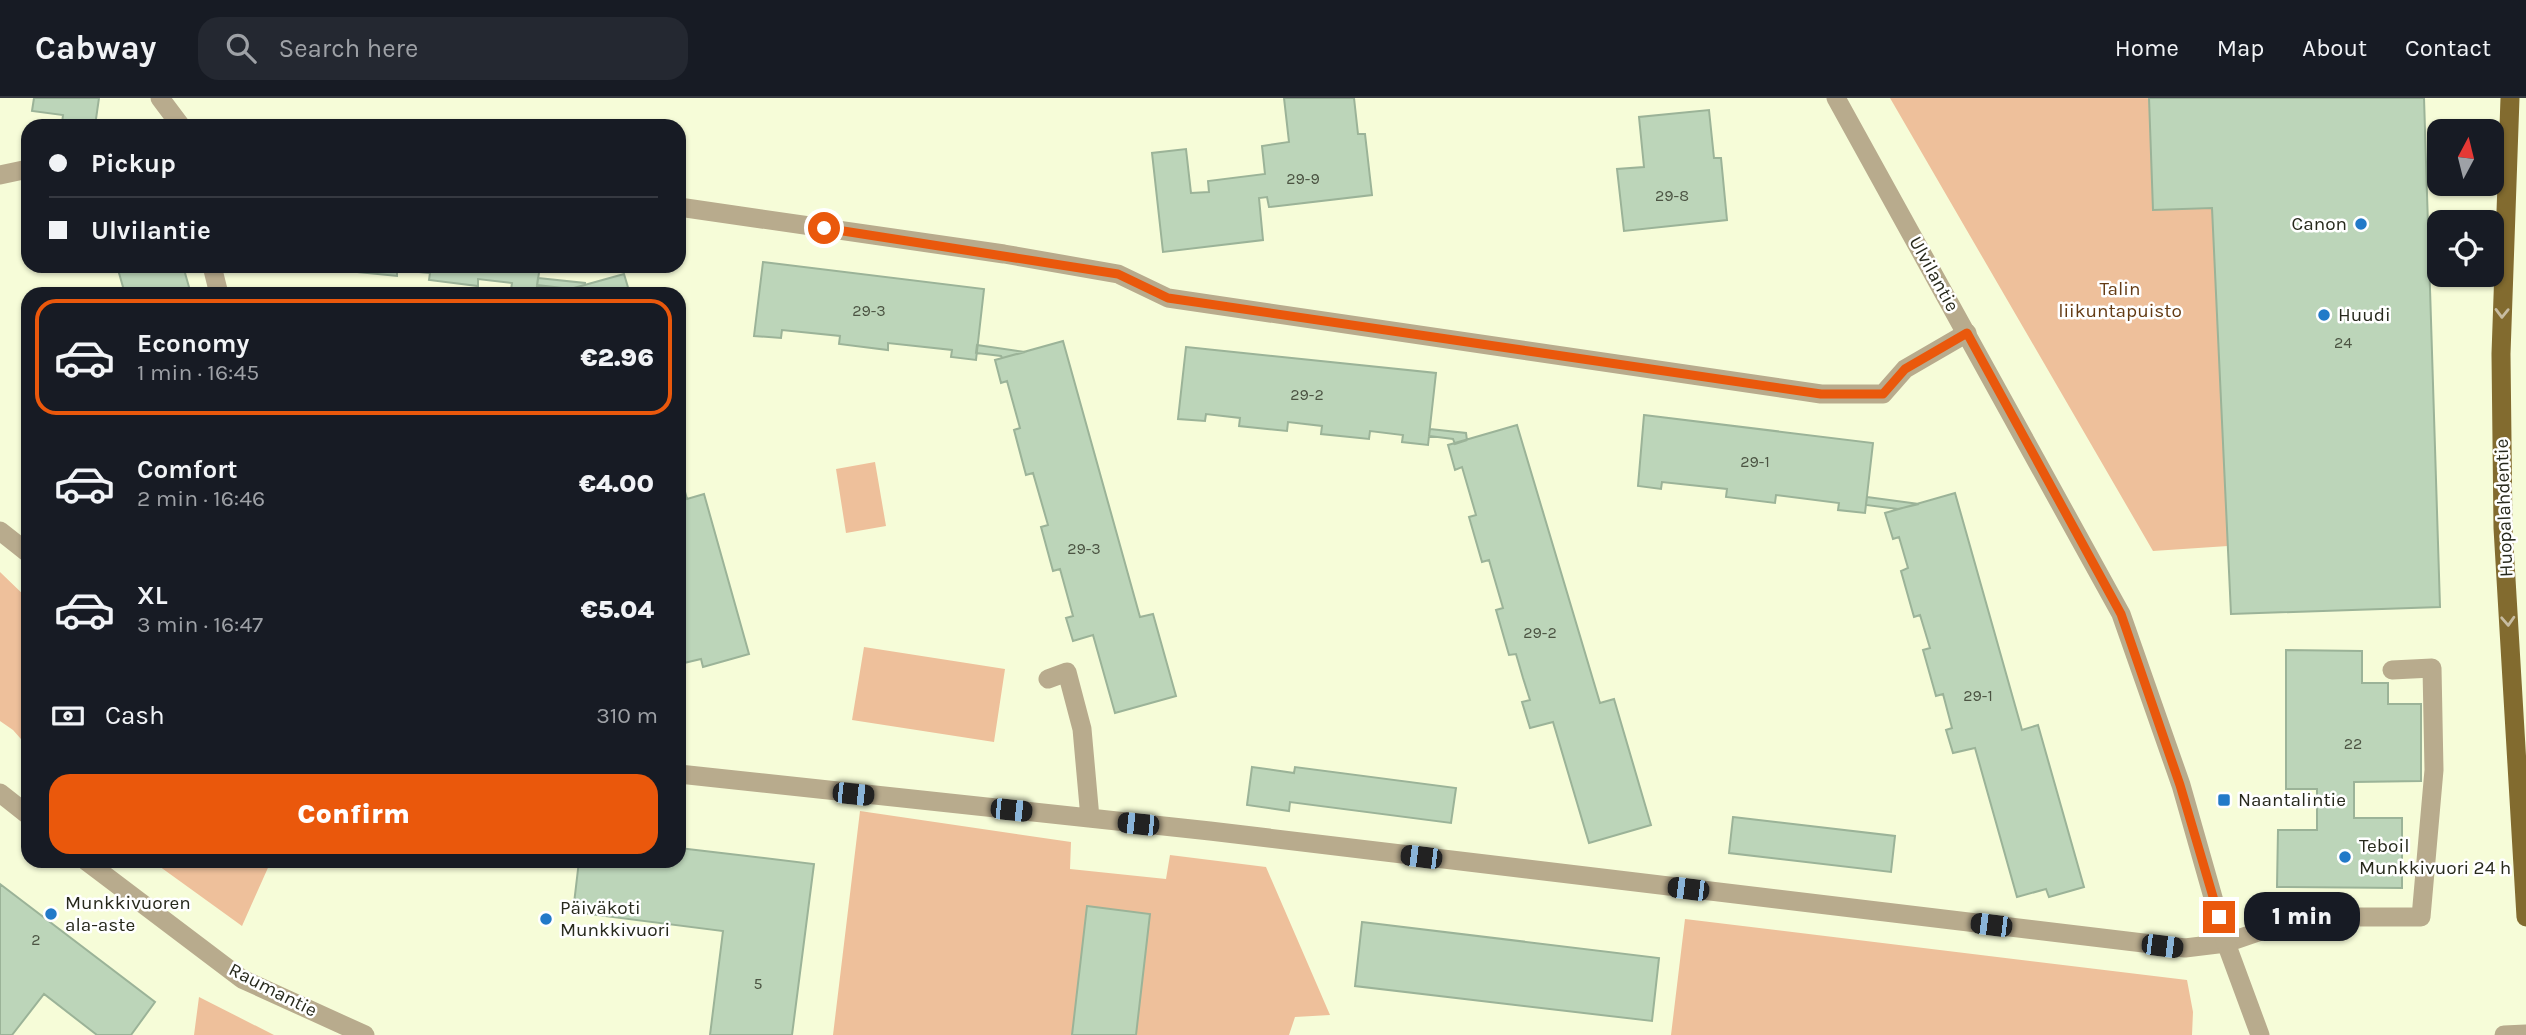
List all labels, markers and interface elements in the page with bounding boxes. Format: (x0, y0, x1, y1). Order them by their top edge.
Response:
search box (198, 17, 688, 80)
text: Cabway (35, 29, 156, 67)
icon: search (222, 29, 260, 67)
text: Search here (278, 33, 418, 64)
text: Home (2115, 34, 2179, 62)
text: Map (2217, 34, 2264, 62)
text: About (2302, 34, 2367, 62)
text: Contact (2405, 34, 2491, 62)
north arrow (2427, 119, 2504, 196)
map controls (2427, 119, 2504, 287)
text: Pickup (91, 148, 176, 179)
house number: 29-9 (1286, 169, 1320, 188)
house number: 29-8 (1655, 186, 1689, 205)
button: locate (2427, 210, 2504, 287)
route start (808, 212, 840, 244)
place label: Canon (2292, 213, 2347, 235)
text: Ulvilantie (91, 215, 211, 246)
marker: Canon (2353, 216, 2369, 232)
street label: Ulvilantie (1904, 232, 1964, 316)
park label: Talin liikuntapuisto (2058, 278, 2182, 322)
house number: 29-3 (852, 301, 886, 320)
place label: Huudi (2338, 304, 2391, 326)
marker: Huudi (2316, 307, 2332, 323)
one-way arrow (2495, 308, 2510, 319)
icon: car (53, 326, 116, 389)
text: Economy (137, 328, 249, 359)
house number: 24 (2334, 333, 2352, 352)
text: €2.96 (581, 342, 654, 373)
text: 1 min · 16:45 (137, 359, 259, 386)
house number: 29-2 (1290, 385, 1324, 404)
street label: Huopalahdentie (2491, 438, 2517, 578)
icon: car (53, 452, 116, 515)
house number: 29-1 (1740, 452, 1770, 471)
text: Comfort (137, 454, 238, 485)
text: €4.00 (579, 468, 654, 499)
text: 2 min · 16:46 (137, 485, 265, 512)
house number: 29-3 (1067, 539, 1101, 558)
icon: car (53, 578, 116, 641)
text: XL (137, 580, 168, 611)
text: €5.04 (581, 594, 654, 625)
text: 3 min · 16:47 (137, 611, 263, 638)
one-way arrow (2501, 616, 2516, 627)
house number: 29-2 (1523, 623, 1557, 642)
house number: 29-1 (1963, 686, 1993, 705)
icon: cash (49, 697, 87, 735)
text: Cash (105, 700, 165, 731)
text: 310 m (596, 702, 658, 729)
house number: 22 (2344, 734, 2362, 753)
button: Confirm (49, 774, 658, 854)
car (832, 781, 875, 807)
place label: Naantalintie (2238, 789, 2346, 811)
marker: Naantalintie (2216, 792, 2232, 808)
car (990, 797, 1033, 823)
car (1117, 811, 1160, 837)
place label: Teboil Munkkivuori 24 h (2359, 835, 2511, 879)
car (1399, 844, 1444, 870)
marker: Teboil Munkkivuori 24 h (2337, 849, 2353, 865)
car (1666, 876, 1711, 902)
place label: Munkkivuoren ala-aste (65, 892, 191, 936)
callout: 1 min (2244, 892, 2359, 942)
place label: Päiväkoti Munkkivuori (560, 897, 670, 941)
route end (2203, 901, 2235, 933)
text: 1 min (2272, 903, 2332, 930)
marker: Munkkivuoren ala-aste (43, 906, 59, 922)
marker: Päiväkoti Munkkivuori (538, 911, 554, 927)
car (1969, 912, 2014, 938)
house number: 2 (31, 930, 41, 949)
car (2140, 933, 2185, 959)
street label: Raumantie (225, 958, 321, 1022)
house number: 5 (753, 974, 763, 993)

